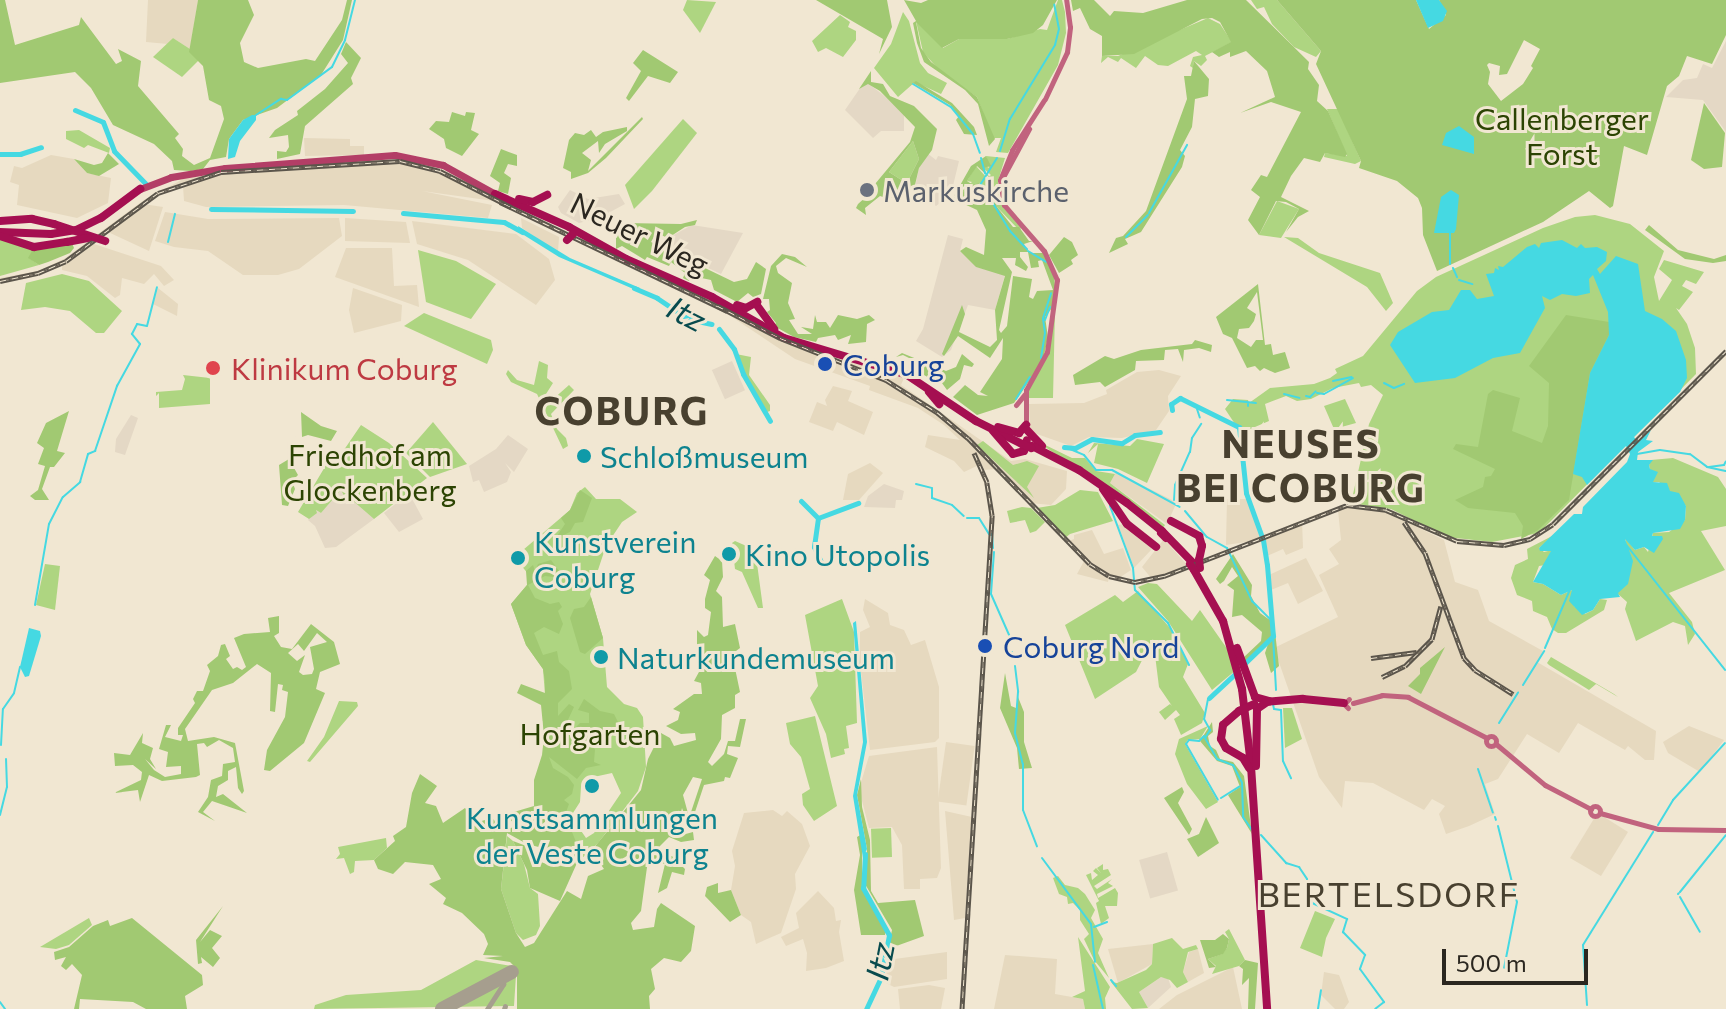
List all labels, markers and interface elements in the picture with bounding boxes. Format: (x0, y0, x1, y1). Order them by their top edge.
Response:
park label: Callenberger Forst (1475, 100, 1649, 170)
place label: Markuskirche (883, 172, 1069, 208)
marker: Markuskirche (858, 181, 876, 199)
street label: Neuer Weg (565, 184, 715, 282)
water label: Itz (661, 287, 713, 339)
place label: Coburg (843, 346, 944, 382)
place label: Klinikum Coburg (231, 350, 458, 386)
marker: Coburg (814, 353, 836, 375)
marker: Klinikum Coburg (202, 357, 224, 379)
district label: COBURG (535, 387, 709, 433)
district label: NEUSES BEI COBURG (1176, 420, 1426, 510)
park label: Friedhof am Glockenberg (284, 436, 456, 506)
place label: Schloßmuseum (600, 438, 808, 474)
marker: Schloßmuseum (575, 447, 593, 465)
place label: Kunstverein Coburg (534, 523, 696, 594)
place label: Kino Utopolis (745, 536, 930, 572)
marker: Kino Utopolis (720, 545, 738, 563)
marker: Kunstverein Coburg (509, 549, 527, 567)
place label: Coburg Nord (1003, 628, 1179, 664)
marker: Coburg Nord (974, 635, 996, 657)
place label: Naturkundemuseum (617, 639, 895, 675)
marker: Naturkundemuseum (592, 648, 610, 666)
park label: Hofgarten (520, 715, 660, 751)
marker: Kunstsammlungen der Veste Coburg (583, 777, 601, 795)
place label: Kunstsammlungen der Veste Coburg (466, 799, 718, 870)
district label: BERTELSDORF (1258, 874, 1520, 914)
scale bar (1446, 933, 1592, 983)
water label: Itz (857, 939, 901, 983)
text: 500 m (1456, 948, 1527, 977)

